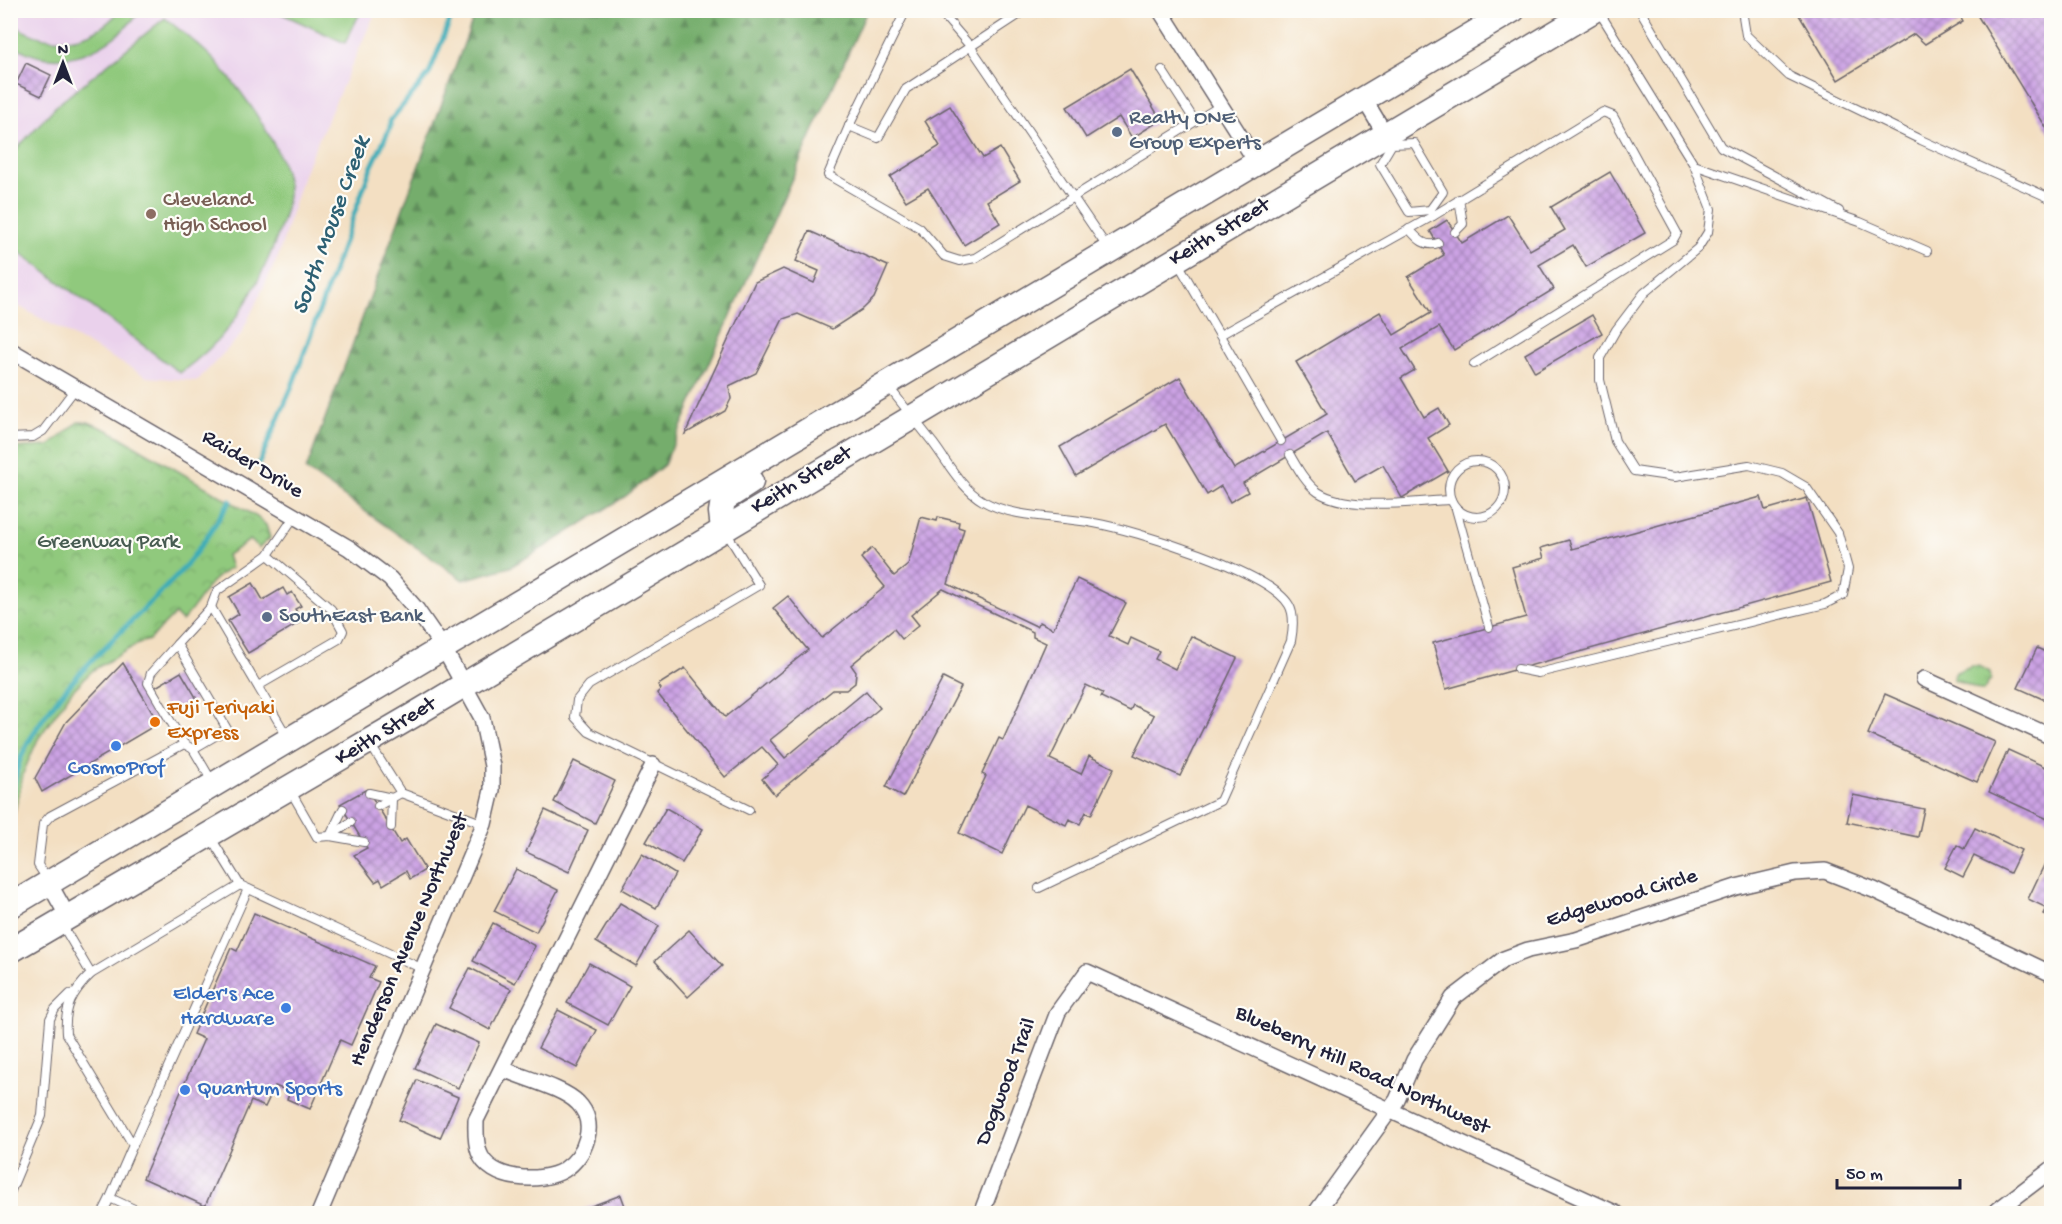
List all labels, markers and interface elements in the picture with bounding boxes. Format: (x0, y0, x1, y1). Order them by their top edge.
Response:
north arrow (33, 33, 93, 93)
text: N (58, 42, 69, 61)
place label: Realty ONE Group Experts (1129, 106, 1262, 157)
marker: Realty ONE Group Experts (1110, 125, 1124, 139)
water label: South Mouse Creek (286, 131, 378, 319)
place label: Cleveland High School (163, 188, 267, 239)
street label: Keith Street (1165, 192, 1277, 273)
marker: Cleveland High School (144, 207, 158, 221)
street label: Raider Drive (197, 425, 308, 506)
street label: Keith Street (747, 440, 859, 521)
park label: Greenway Park (37, 530, 181, 556)
place label: SouthEast Bank (279, 604, 426, 630)
marker: SouthEast Bank (260, 610, 274, 624)
street label: Keith Street (331, 691, 443, 772)
place label: Fuji Teriyaki Express (166, 696, 275, 747)
marker: Fuji Teriyaki Express (148, 715, 162, 729)
marker: CosmoProf (109, 739, 123, 753)
place label: CosmoProf (68, 756, 167, 782)
street label: Henderson Avenue Northwest (345, 808, 476, 1071)
street label: Edgewood Circle (1543, 863, 1701, 934)
place label: Elder's Ace Hardware (173, 982, 275, 1033)
street label: Blueberry Hill Road Northwest (1230, 1000, 1495, 1142)
marker: Elder's Ace Hardware (279, 1001, 293, 1015)
street label: Dogwood Trail (970, 1014, 1043, 1151)
place label: Quantum Sports (197, 1077, 343, 1103)
marker: Quantum Sports (178, 1083, 192, 1097)
scale bar (1837, 1152, 1960, 1190)
text: 50 m (1846, 1165, 1883, 1186)

